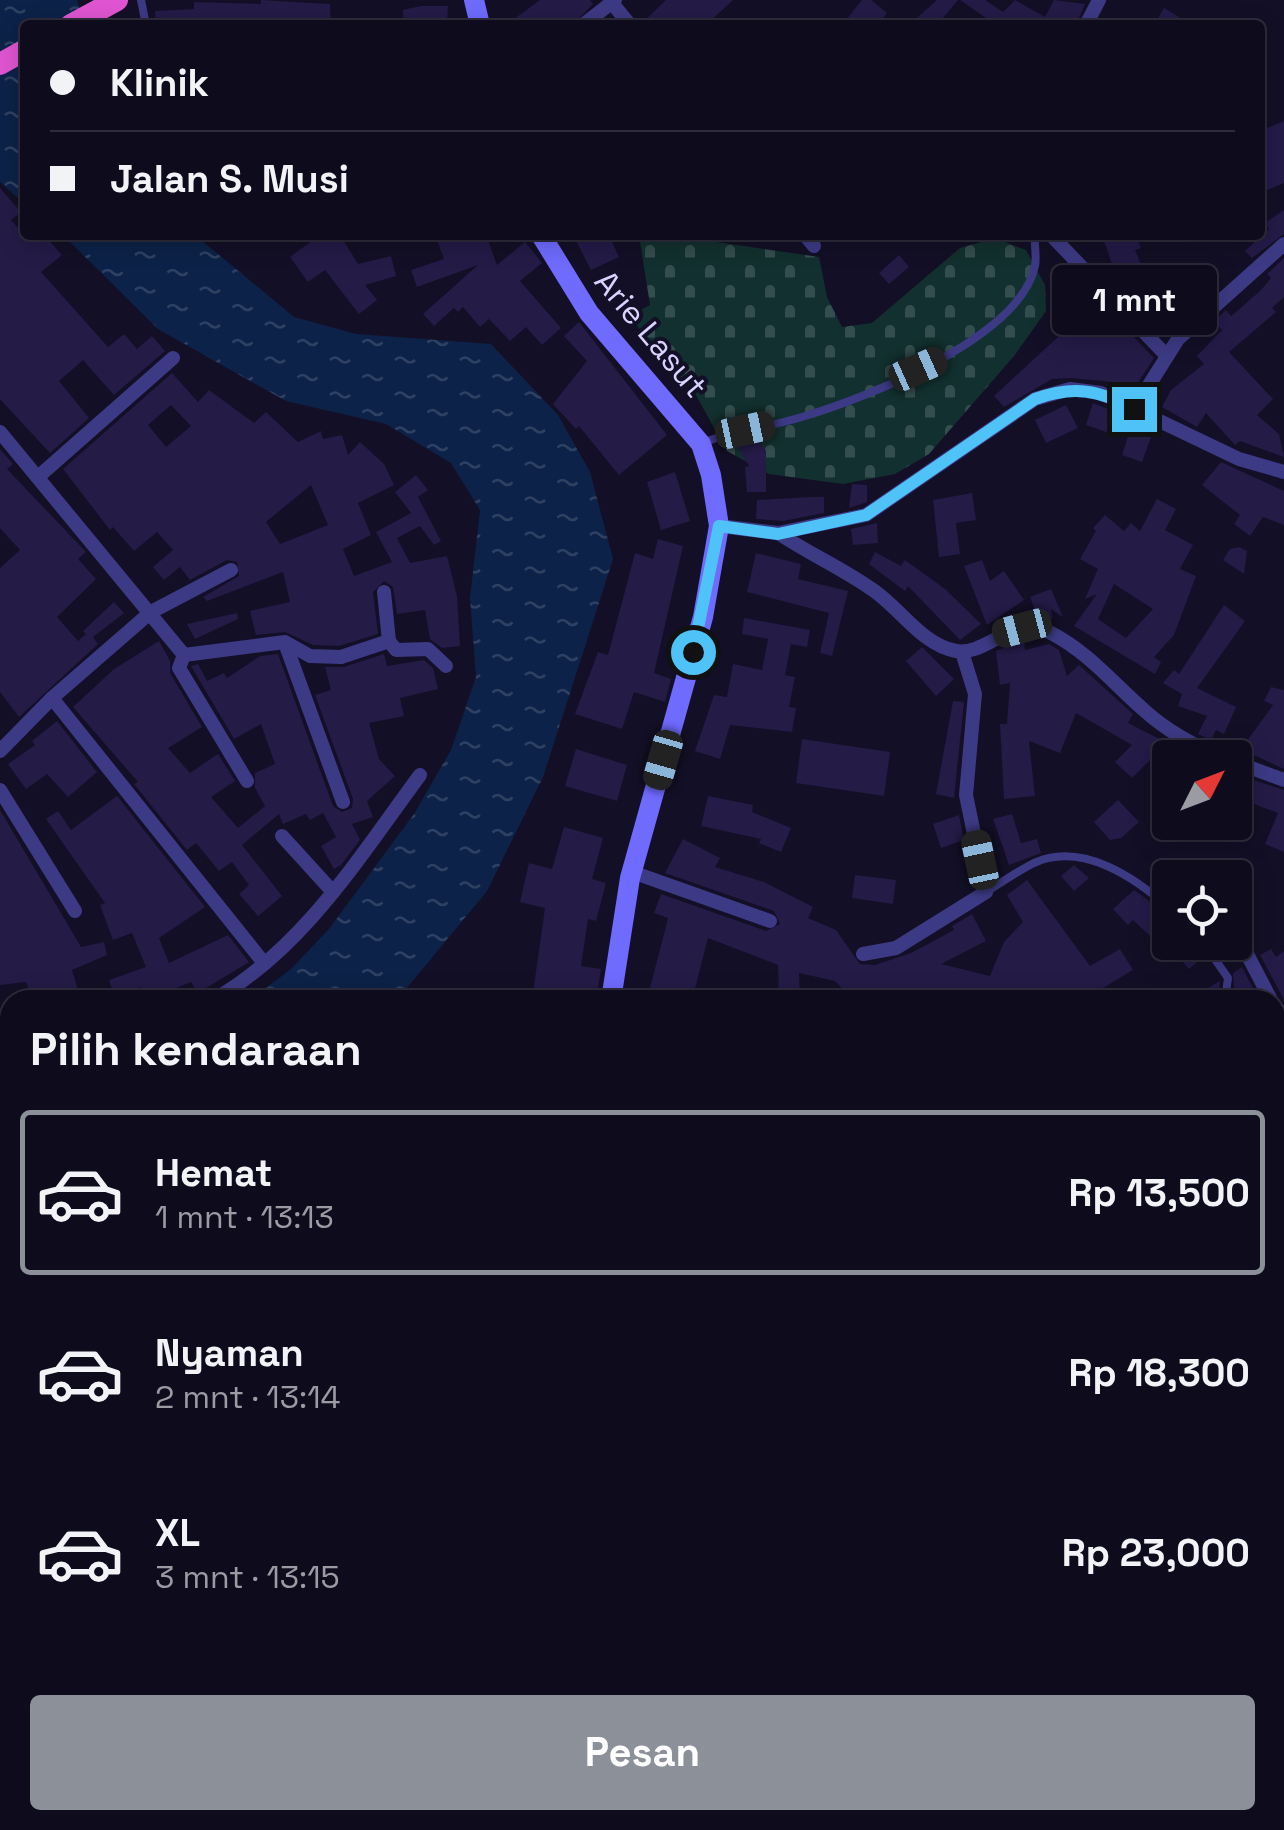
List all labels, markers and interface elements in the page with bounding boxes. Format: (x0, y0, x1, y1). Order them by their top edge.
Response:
text: Klinik (110, 59, 209, 107)
text: Jalan S. Musi (110, 155, 349, 203)
street label: Arie Lasut (586, 262, 716, 406)
callout: 1 mnt (1052, 264, 1216, 334)
text: 1 mnt (1093, 280, 1176, 320)
car (884, 343, 952, 395)
route end (1112, 387, 1157, 432)
car (713, 409, 777, 451)
car (989, 606, 1055, 650)
route start (671, 630, 716, 675)
car (640, 727, 686, 793)
north arrow (1152, 740, 1252, 840)
map controls (1152, 740, 1252, 960)
car (959, 828, 1001, 892)
button: locate (1152, 860, 1252, 960)
text: Pilih kendaraan (30, 1021, 362, 1078)
icon: car (35, 1148, 125, 1238)
text: Hemat (155, 1149, 272, 1197)
text: Rp 13,500 (1069, 1169, 1250, 1217)
text: 1 mnt · 13:13 (155, 1197, 334, 1237)
icon: car (35, 1328, 125, 1418)
text: Nyaman (155, 1329, 304, 1377)
text: Rp 18,300 (1069, 1349, 1250, 1397)
text: 2 mnt · 13:14 (155, 1377, 341, 1417)
icon: car (35, 1508, 125, 1598)
text: XL (155, 1509, 200, 1557)
text: Rp 23,000 (1062, 1529, 1250, 1577)
text: 3 mnt · 13:15 (155, 1557, 340, 1597)
button: Pesan (30, 1695, 1255, 1810)

